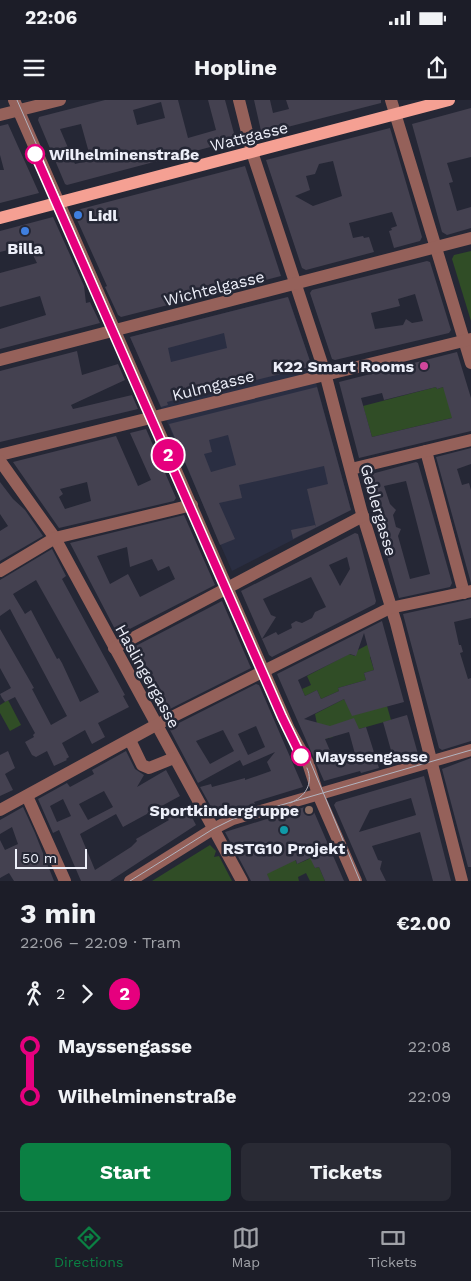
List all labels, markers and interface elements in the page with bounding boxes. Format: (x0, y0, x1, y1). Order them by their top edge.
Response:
text: 22:06 (25, 6, 77, 29)
icon: menu (20, 54, 48, 82)
icon: share (423, 54, 451, 82)
text: Hopline (194, 55, 277, 80)
street label: Wattgasse (208, 118, 290, 155)
marker: Wilhelminenstraße (25, 144, 45, 164)
place label: Wilhelminenstraße (49, 145, 199, 164)
place label: Lidl (88, 206, 118, 225)
marker: Lidl (72, 209, 84, 221)
marker: Billa (19, 225, 31, 237)
place label: Billa (7, 239, 43, 258)
street label: Wichtelgasse (162, 267, 266, 310)
place label: K22 Smart Rooms (273, 357, 414, 376)
marker: K22 Smart Rooms (418, 360, 430, 372)
street label: Kulmgasse (170, 366, 256, 405)
line badge: 2 (152, 439, 184, 471)
text: 2 (163, 444, 173, 465)
street label: Geblergasse (356, 462, 401, 558)
street label: Haslingergasse (111, 621, 184, 731)
marker: Mayssengasse (291, 746, 311, 766)
place label: Mayssengasse (315, 747, 428, 766)
place label: Sportkindergruppe (150, 801, 299, 820)
marker: Sportkindergruppe (303, 804, 315, 816)
marker: RSTG10 Projekt (278, 824, 290, 836)
place label: RSTG10 Projekt (223, 839, 345, 858)
scale bar (15, 846, 88, 869)
text: 50 m (22, 850, 57, 866)
text: 3 min (20, 897, 96, 930)
text: €2.00 (397, 912, 451, 935)
text: 22:06 – 22:09 · Tram (20, 933, 181, 952)
icon: walk (20, 980, 48, 1008)
icon: forward (73, 980, 101, 1008)
text: 2 (119, 983, 130, 1004)
text: 2 (56, 984, 65, 1003)
text: Mayssengasse (58, 1035, 192, 1058)
text: 22:08 (408, 1037, 451, 1056)
text: Wilhelminenstraße (58, 1085, 236, 1108)
text: 22:09 (408, 1087, 451, 1106)
button: Start (20, 1143, 231, 1201)
button: Tickets (241, 1143, 451, 1201)
tab: Directions (54, 1224, 123, 1270)
tab: Map (232, 1224, 260, 1270)
tab: Tickets (368, 1224, 417, 1270)

